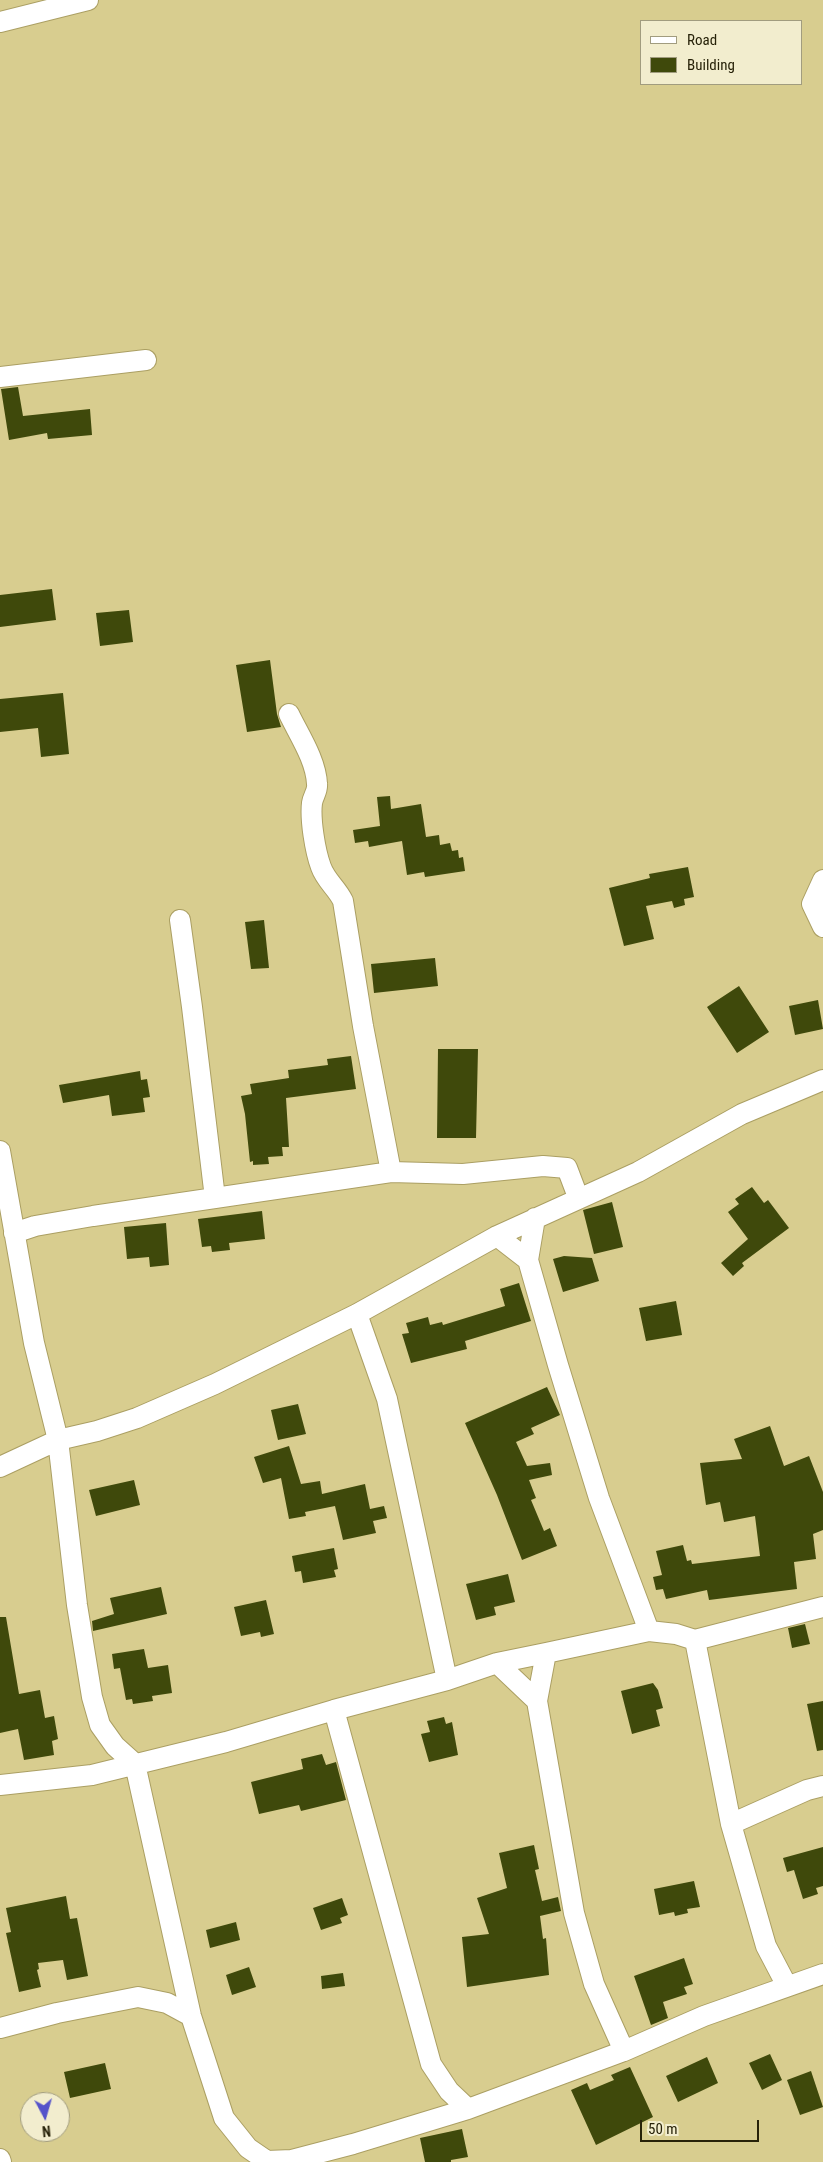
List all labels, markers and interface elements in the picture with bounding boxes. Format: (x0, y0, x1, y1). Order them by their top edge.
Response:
legend (640, 20, 803, 85)
text: Road (687, 31, 717, 49)
text: Building (687, 56, 735, 74)
north arrow (20, 2092, 70, 2142)
scale bar (643, 2110, 762, 2142)
text: 50 m (648, 2120, 678, 2138)
text: N (41, 2123, 52, 2139)

